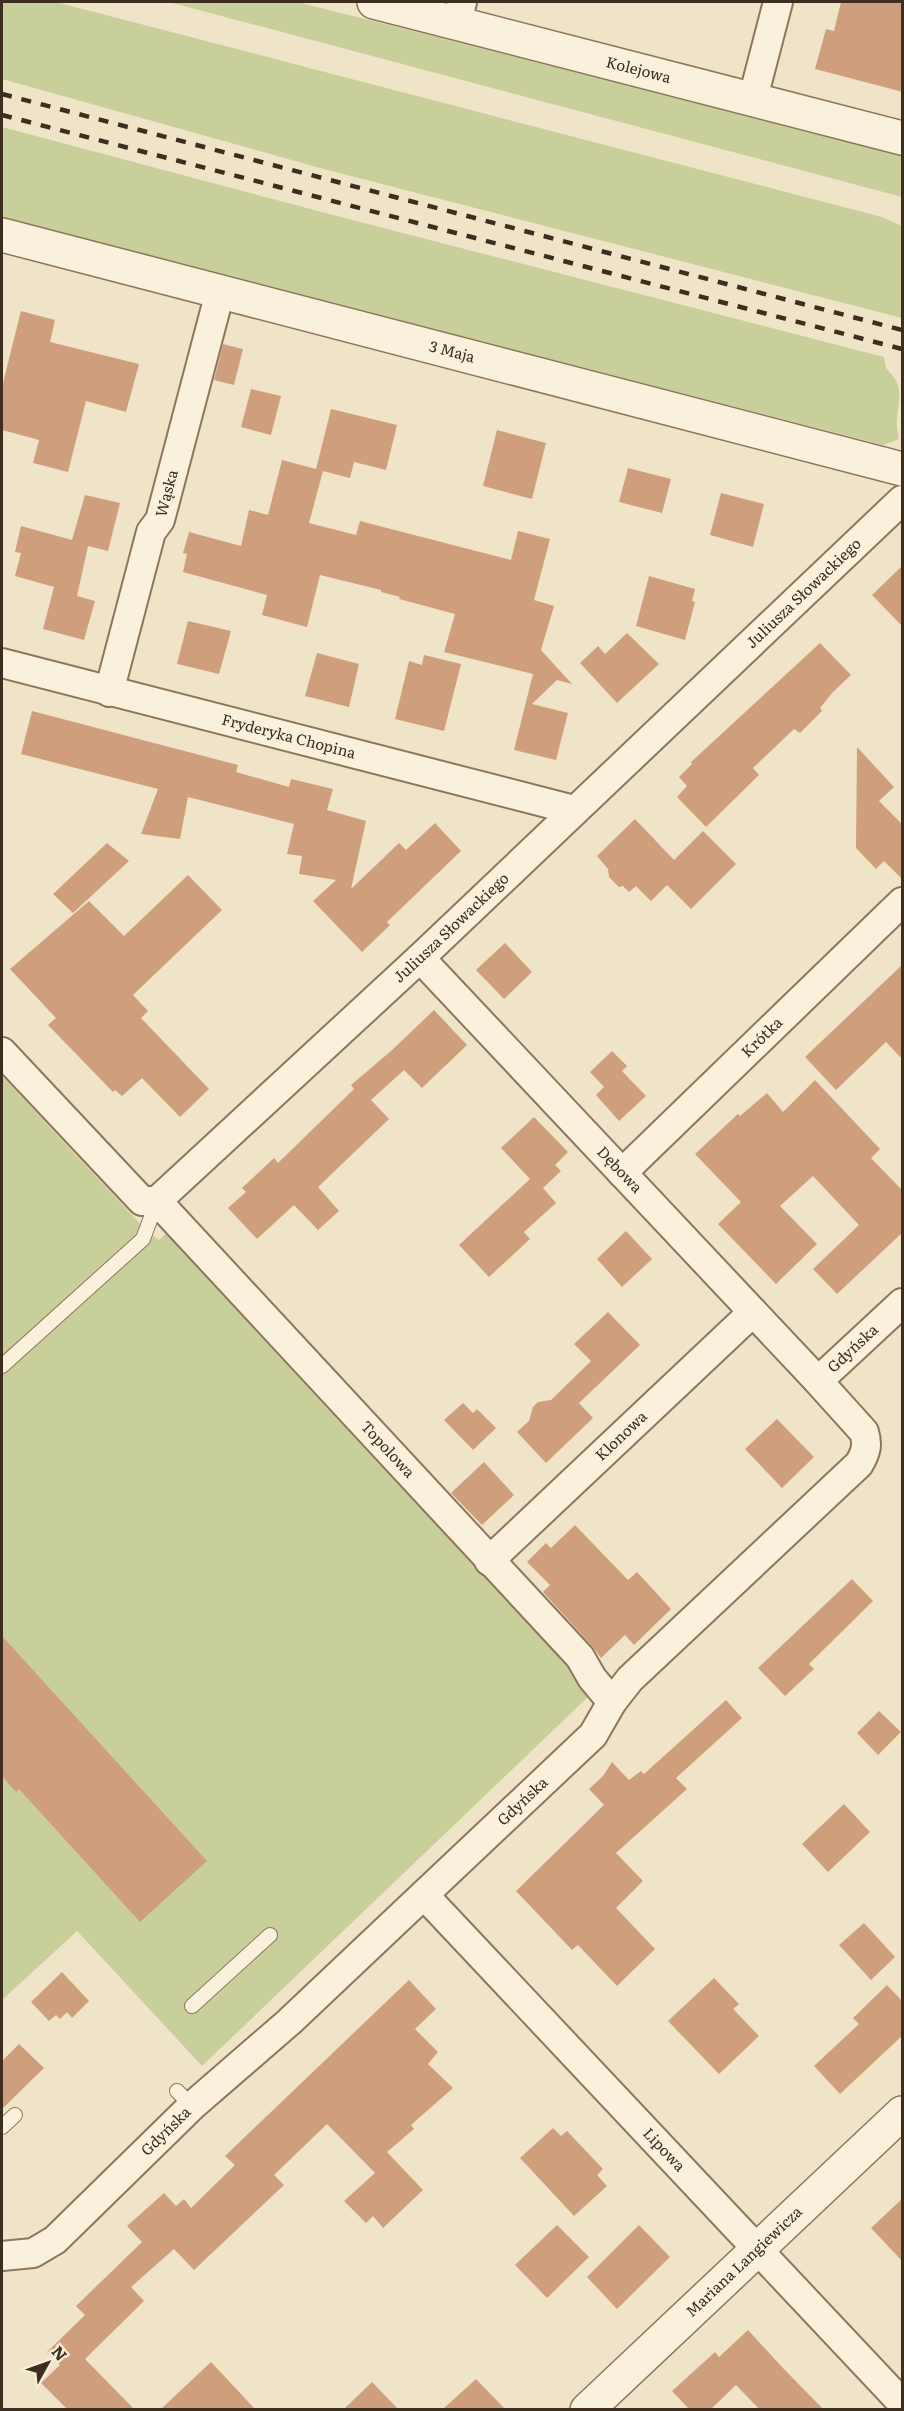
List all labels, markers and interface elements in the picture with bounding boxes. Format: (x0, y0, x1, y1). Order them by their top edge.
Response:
street label: Kolejowa (604, 49, 675, 88)
street label: 3 Maja (427, 334, 479, 368)
street label: Wąska (148, 466, 183, 519)
street label: Juliusza Słowackiego (740, 531, 866, 653)
street label: Fryderyka Chopina (219, 707, 360, 764)
street label: Juliusza Słowackiego (387, 866, 514, 987)
street label: Krótka (735, 1010, 788, 1062)
street label: Dębowa (592, 1140, 649, 1198)
street label: Gdyńska (821, 1317, 883, 1377)
street label: Klonowa (589, 1404, 652, 1465)
street label: Topolowa (356, 1415, 422, 1483)
street label: Gdyńska (491, 1770, 553, 1830)
street label: Gdyńska (135, 2100, 196, 2160)
street label: Lipowa (638, 2122, 692, 2177)
street label: Mariana Langiewicza (680, 2199, 807, 2322)
north arrow (18, 2333, 78, 2393)
text: N (47, 2340, 74, 2366)

